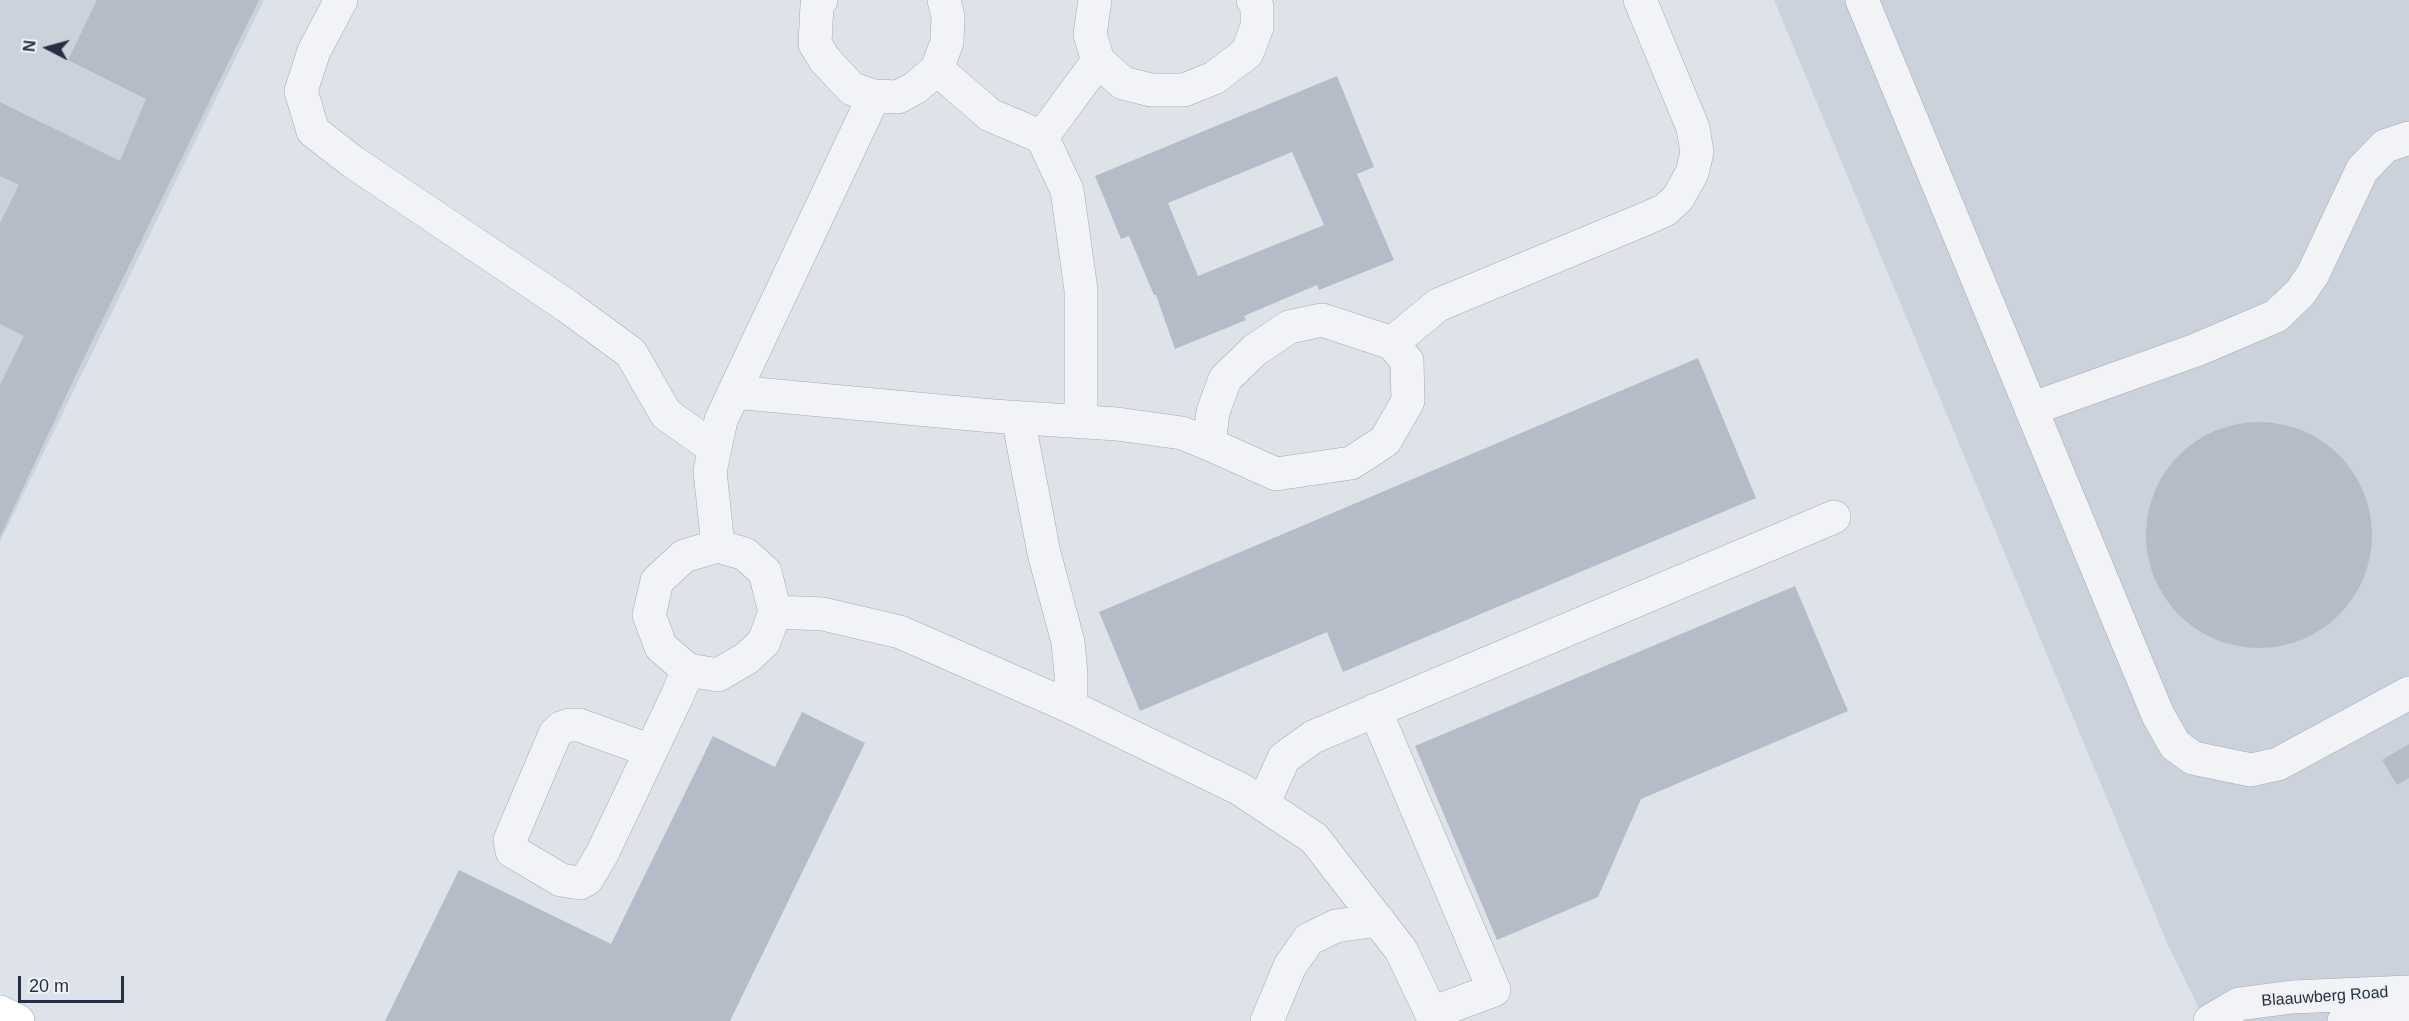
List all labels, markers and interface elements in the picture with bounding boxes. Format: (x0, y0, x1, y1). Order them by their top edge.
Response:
north arrow (18, 18, 78, 78)
text: N (21, 39, 39, 53)
scale bar (21, 964, 128, 1002)
text: 20 m (29, 976, 69, 996)
street label: Blaauwberg Road (2261, 983, 2389, 1011)

